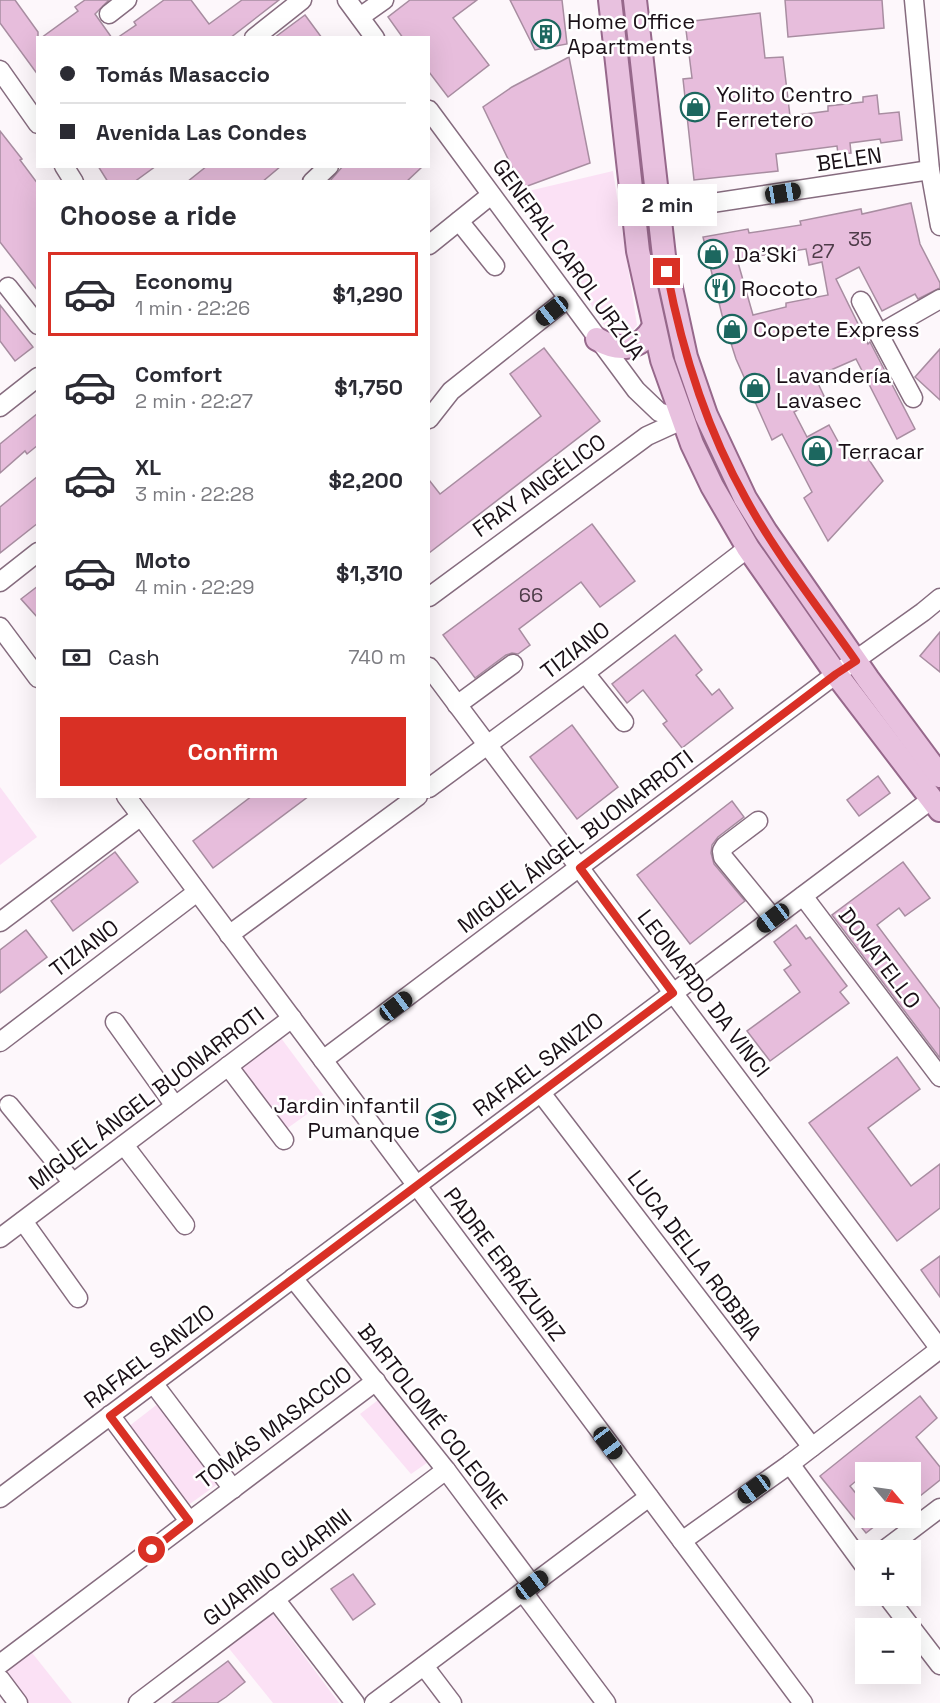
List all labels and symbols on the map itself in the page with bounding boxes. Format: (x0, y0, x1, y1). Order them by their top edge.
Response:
place label: Home Office Apartments (567, 7, 695, 60)
building icon: Home Office Apartments (530, 18, 562, 50)
place label: Yolito Centro Ferretero (716, 80, 853, 133)
shop icon: Yolito Centro Ferretero (679, 91, 711, 123)
street label: BELEN (814, 141, 884, 177)
street label: GENERAL CAROL URZÚA (487, 153, 651, 365)
car (764, 181, 802, 205)
callout: 2 min (618, 185, 716, 227)
house number: 35 (848, 226, 872, 252)
shop icon: Da'Ski (697, 238, 729, 270)
house number: 27 (811, 238, 835, 264)
place label: Da'Ski (734, 240, 797, 268)
route end (653, 258, 680, 285)
restaurant icon: Rocoto (704, 272, 736, 304)
place label: Rocoto (741, 274, 818, 302)
car (532, 293, 572, 329)
shop icon: Copete Express (716, 313, 748, 345)
place label: Copete Express (753, 315, 920, 343)
place label: Lavandería Lavasec (776, 361, 892, 414)
shop icon: Lavandería Lavasec (739, 372, 771, 404)
street label: FRAY ANGÉLICO (467, 427, 611, 543)
shop icon: Terracar (801, 435, 833, 467)
place label: Terracar (838, 437, 924, 465)
house number: 66 (519, 582, 543, 608)
street label: TIZIANO (535, 615, 615, 685)
street label: MIGUEL ÁNGEL BUONARROTI (452, 743, 698, 939)
car (753, 900, 793, 936)
street label: DONATELLO (833, 902, 927, 1014)
street label: LEONARDO DA VINCI (632, 904, 776, 1082)
street label: TIZIANO (44, 913, 124, 983)
car (376, 988, 416, 1024)
street label: MIGUEL ÁNGEL BUONARROTI (23, 1000, 269, 1196)
street label: RAFAEL SANZIO (467, 1006, 609, 1122)
place label: Jardin infantil Pumanque (273, 1091, 420, 1144)
school or university icon: Jardin infantil Pumanque (425, 1102, 457, 1134)
street label: LUCA DELLA ROBBIA (622, 1164, 768, 1346)
street label: PADRE ERRÁZURIZ (438, 1181, 572, 1347)
street label: RAFAEL SANZIO (78, 1298, 220, 1414)
street label: BARTOLOMÉ COLEONE (352, 1318, 514, 1514)
street label: TOMÁS MASACCIO (191, 1359, 357, 1495)
car (590, 1423, 626, 1463)
north arrow (855, 1462, 921, 1528)
car (734, 1471, 774, 1507)
street label: GUARINO GUARINI (197, 1502, 357, 1632)
route start (138, 1536, 165, 1563)
car (512, 1567, 552, 1603)

